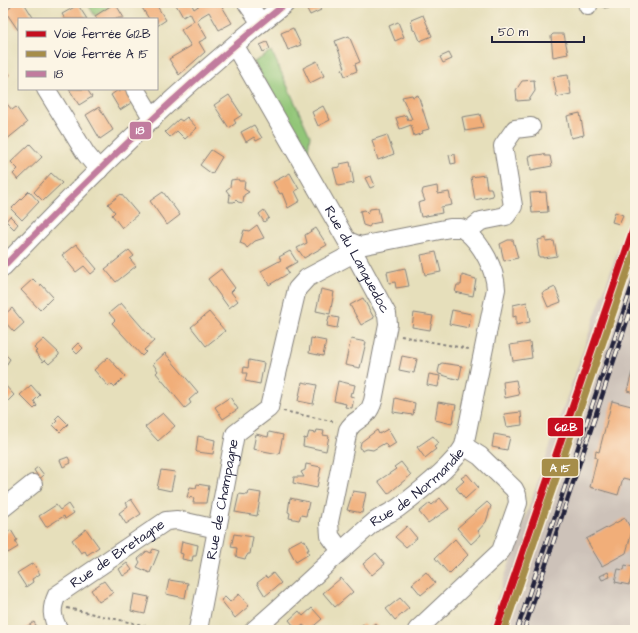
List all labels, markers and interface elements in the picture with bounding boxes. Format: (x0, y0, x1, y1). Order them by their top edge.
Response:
legend (18, 18, 158, 90)
scale bar (492, 18, 584, 44)
text: 50 m (498, 24, 529, 41)
text: Voie ferrée 612B (54, 26, 151, 43)
text: Voie ferrée A 15 (54, 46, 149, 63)
text: 18 (54, 66, 64, 83)
line badge: 18 (129, 121, 152, 140)
text: 18 (136, 123, 145, 138)
street label: Rue du Languedoc (319, 202, 395, 317)
line badge: 612B (547, 417, 584, 437)
text: 612B (555, 420, 577, 435)
street label: Rue de Champagne (202, 437, 244, 561)
street label: Rue de Normandie (366, 444, 470, 532)
line badge: A 15 (541, 458, 579, 477)
text: A 15 (550, 461, 571, 476)
street label: Rue de Bretagne (66, 514, 169, 593)

